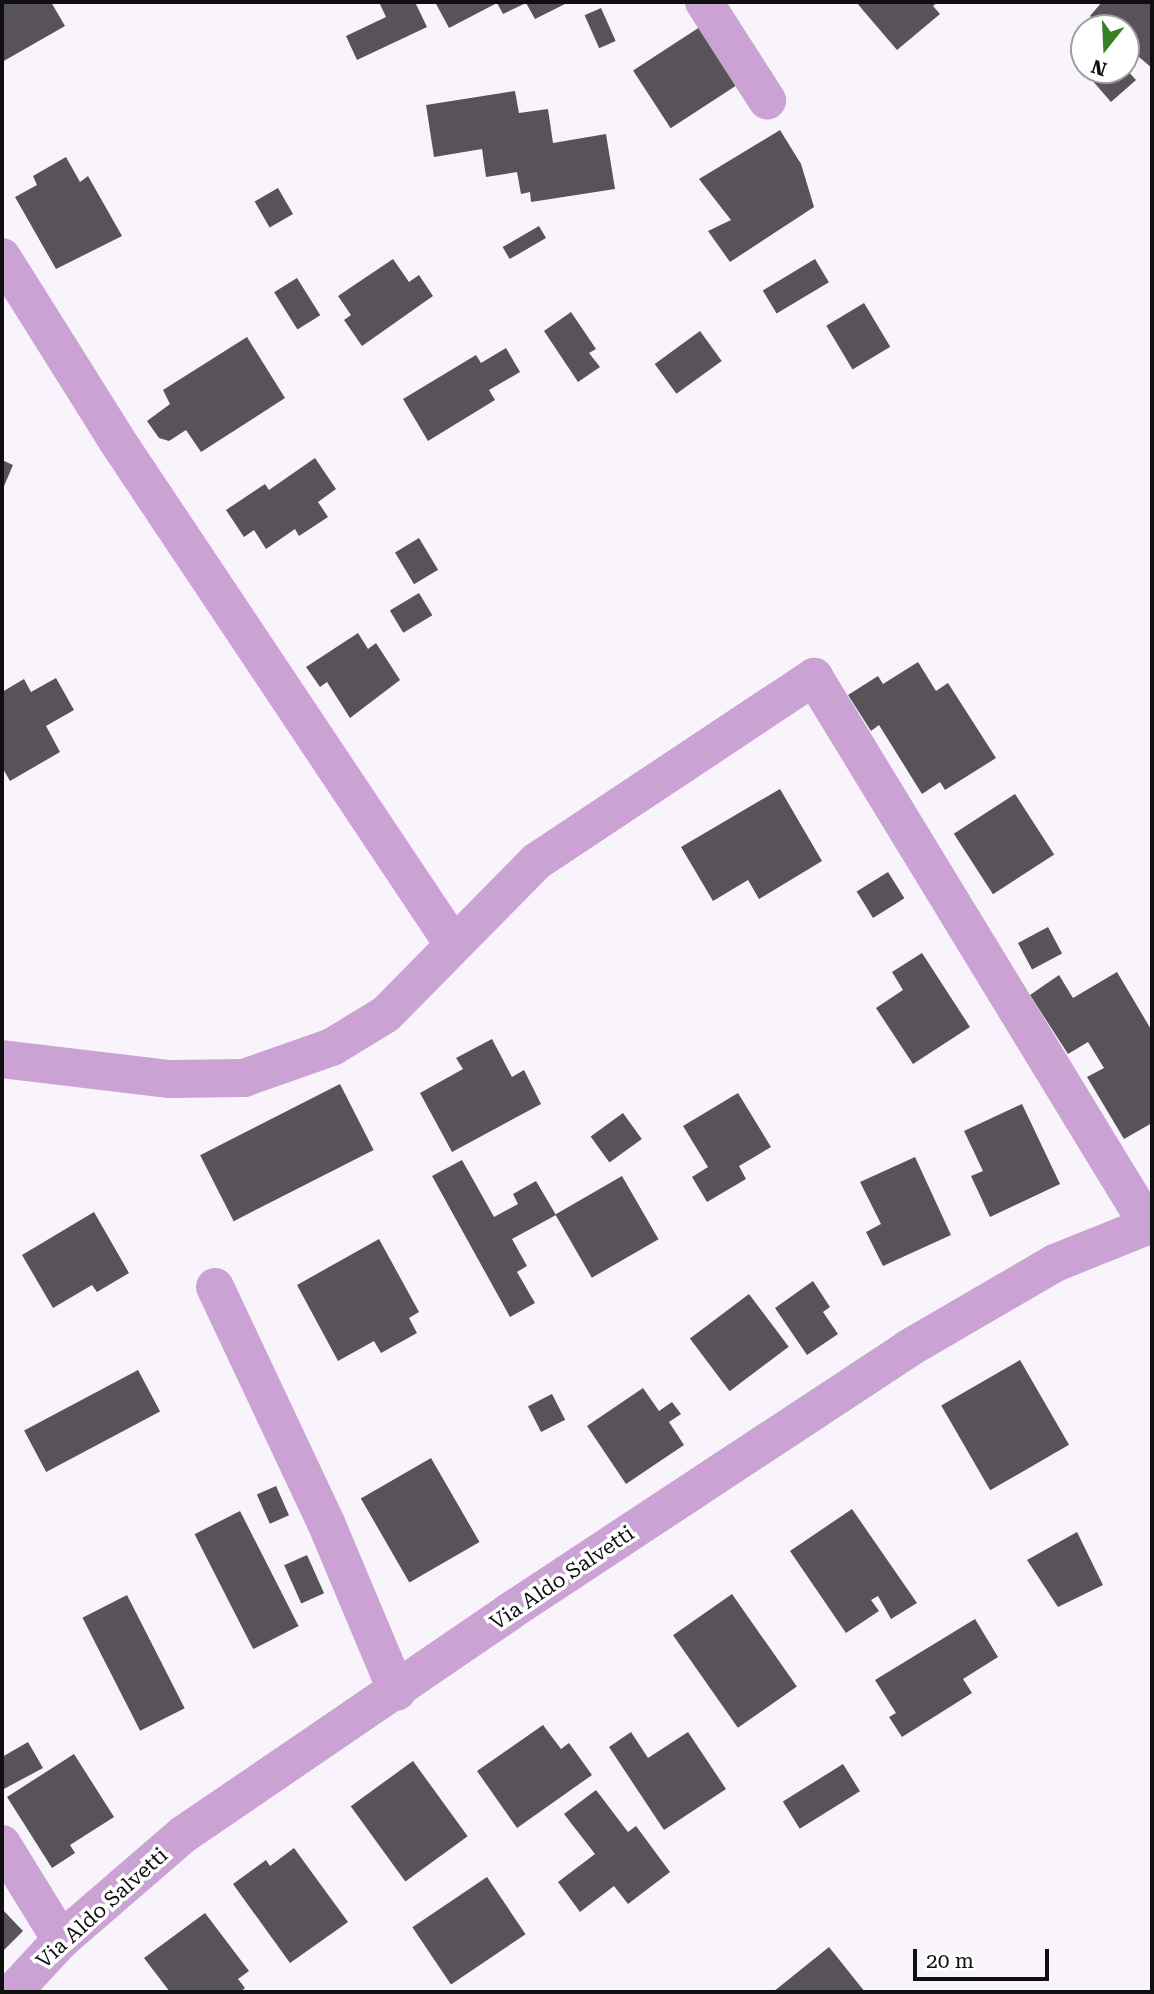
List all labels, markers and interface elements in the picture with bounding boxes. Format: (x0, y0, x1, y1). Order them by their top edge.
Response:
north arrow (1070, 14, 1140, 84)
text: N (1088, 54, 1109, 81)
street label: Via Aldo Salvetti (485, 1521, 639, 1635)
street label: Via Aldo Salvetti (31, 1842, 173, 1974)
scale bar (916, 1934, 1052, 1978)
text: 20 m (926, 1949, 974, 1973)

